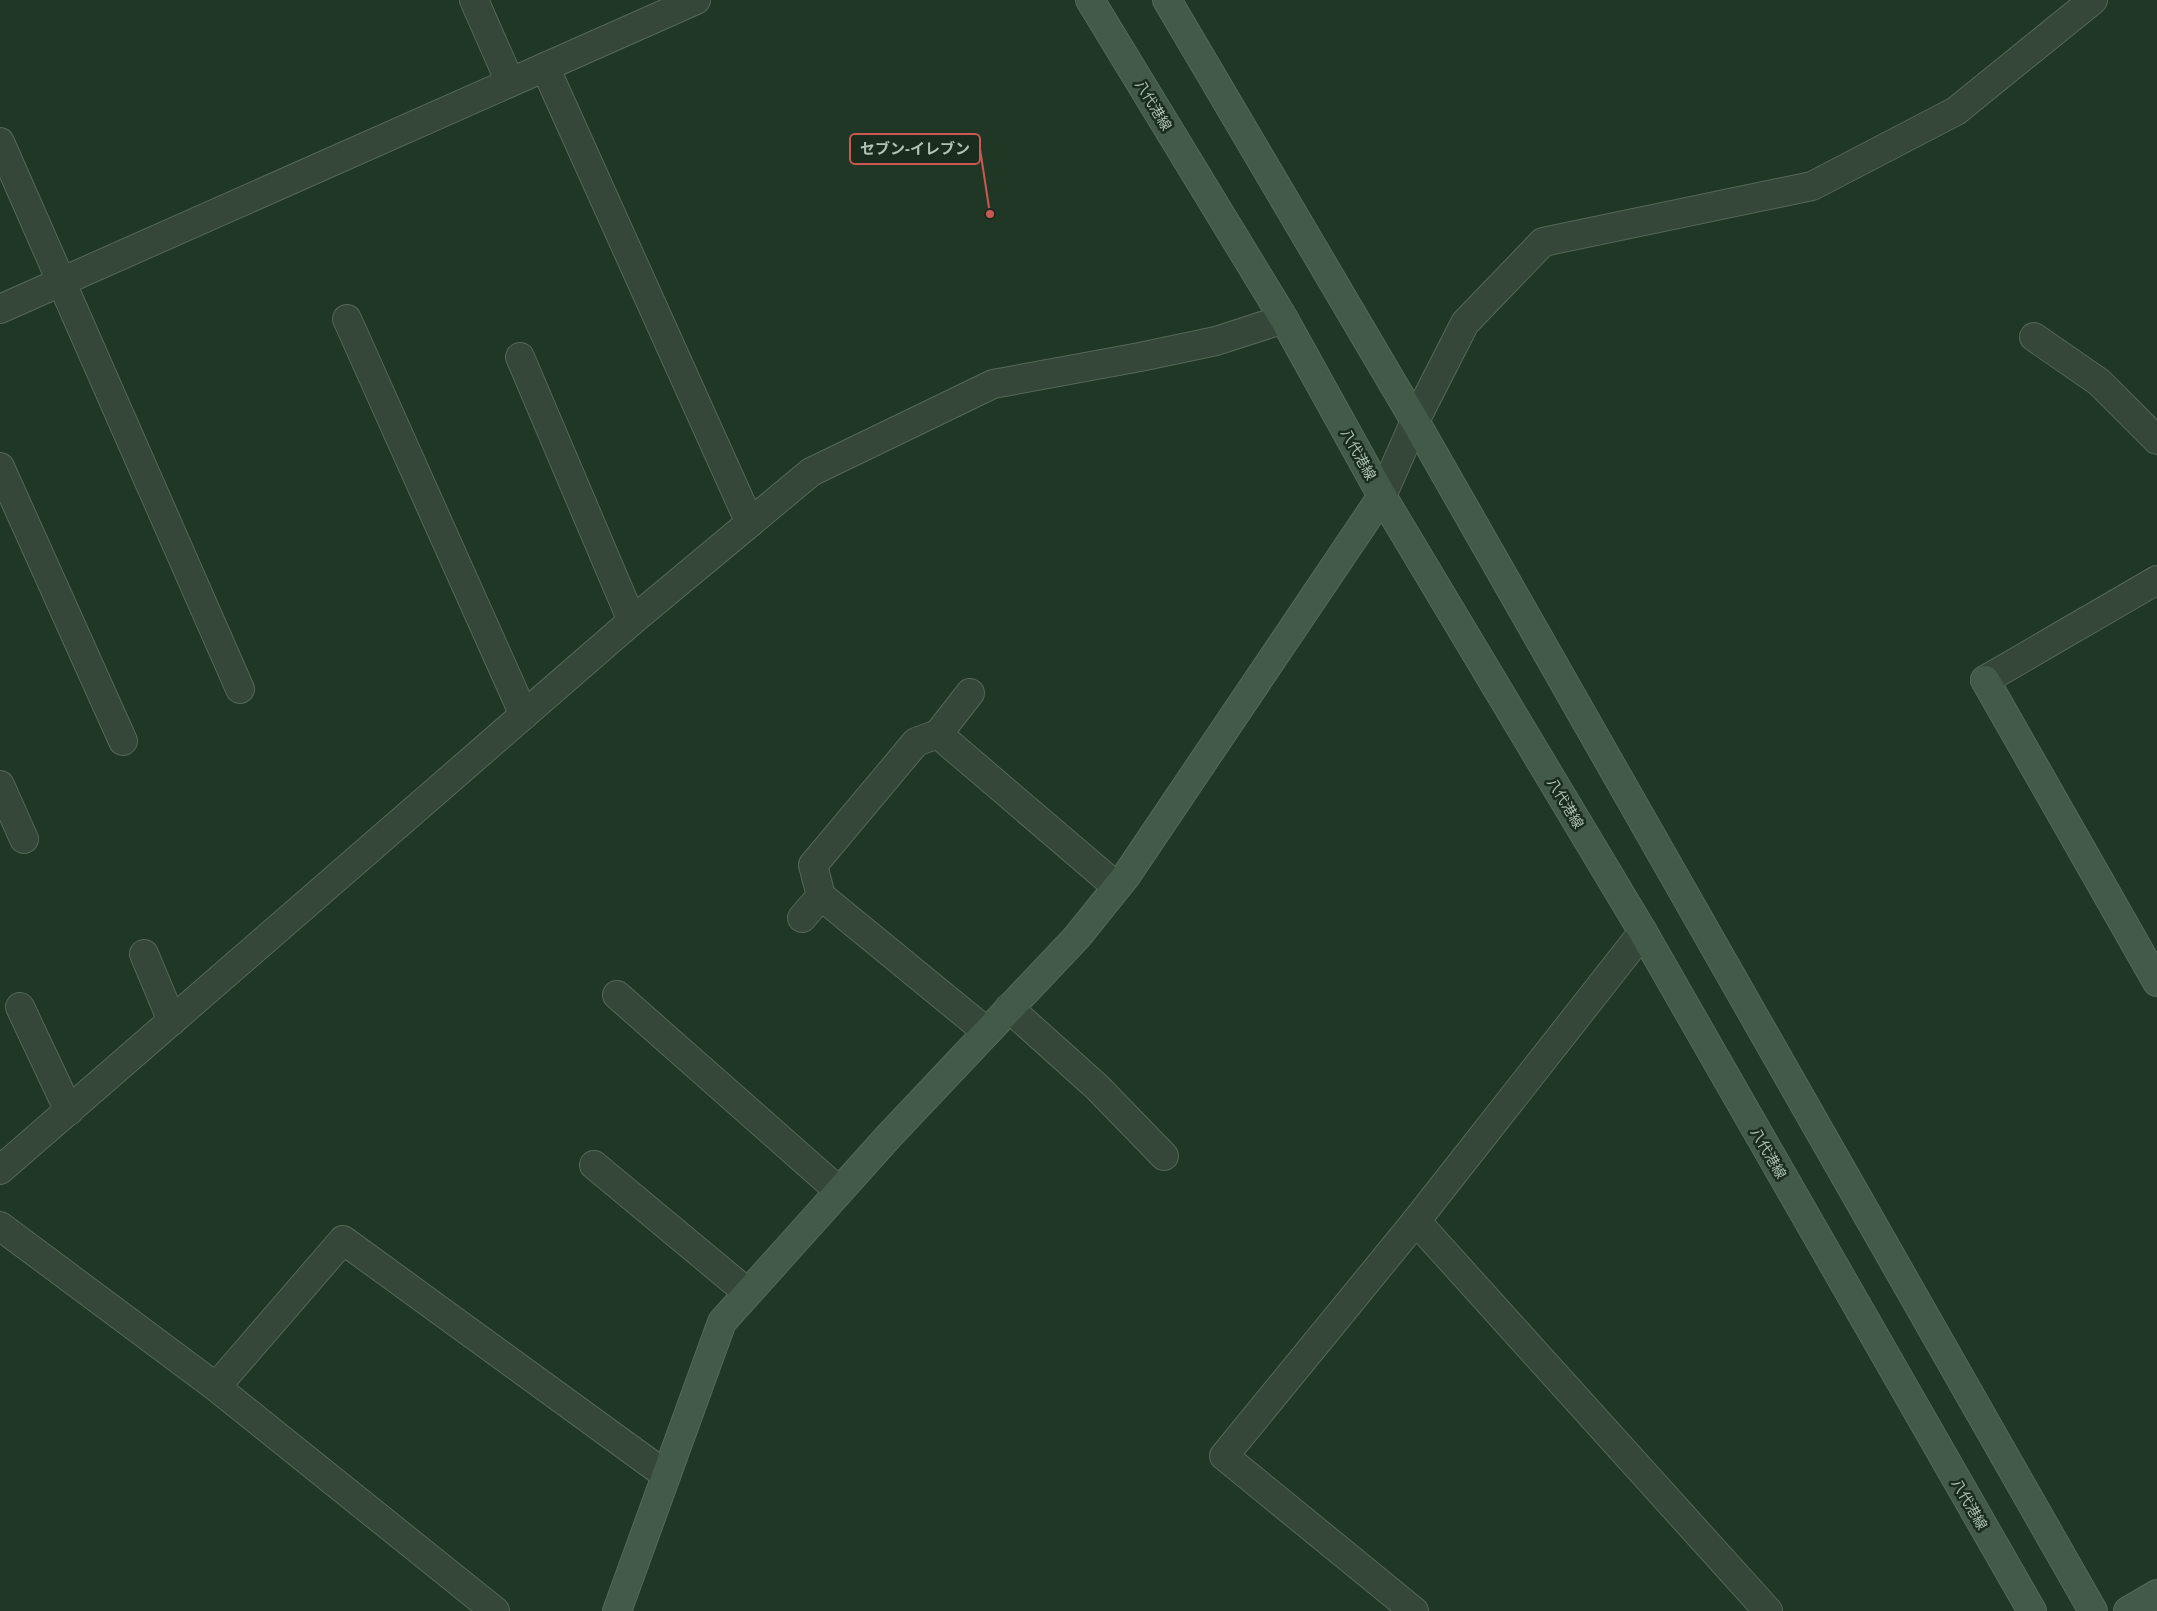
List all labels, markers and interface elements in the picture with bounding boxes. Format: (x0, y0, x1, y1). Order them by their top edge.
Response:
street label: 八代港線 (1131, 76, 1177, 134)
callout: セブン-イレブン (850, 134, 980, 164)
text: セブン-イレブン (860, 138, 970, 158)
street label: 八代港線 (1337, 425, 1381, 483)
street label: 八代港線 (1543, 774, 1589, 832)
street label: 八代港線 (1747, 1124, 1791, 1182)
street label: 八代港線 (1948, 1475, 1992, 1533)

